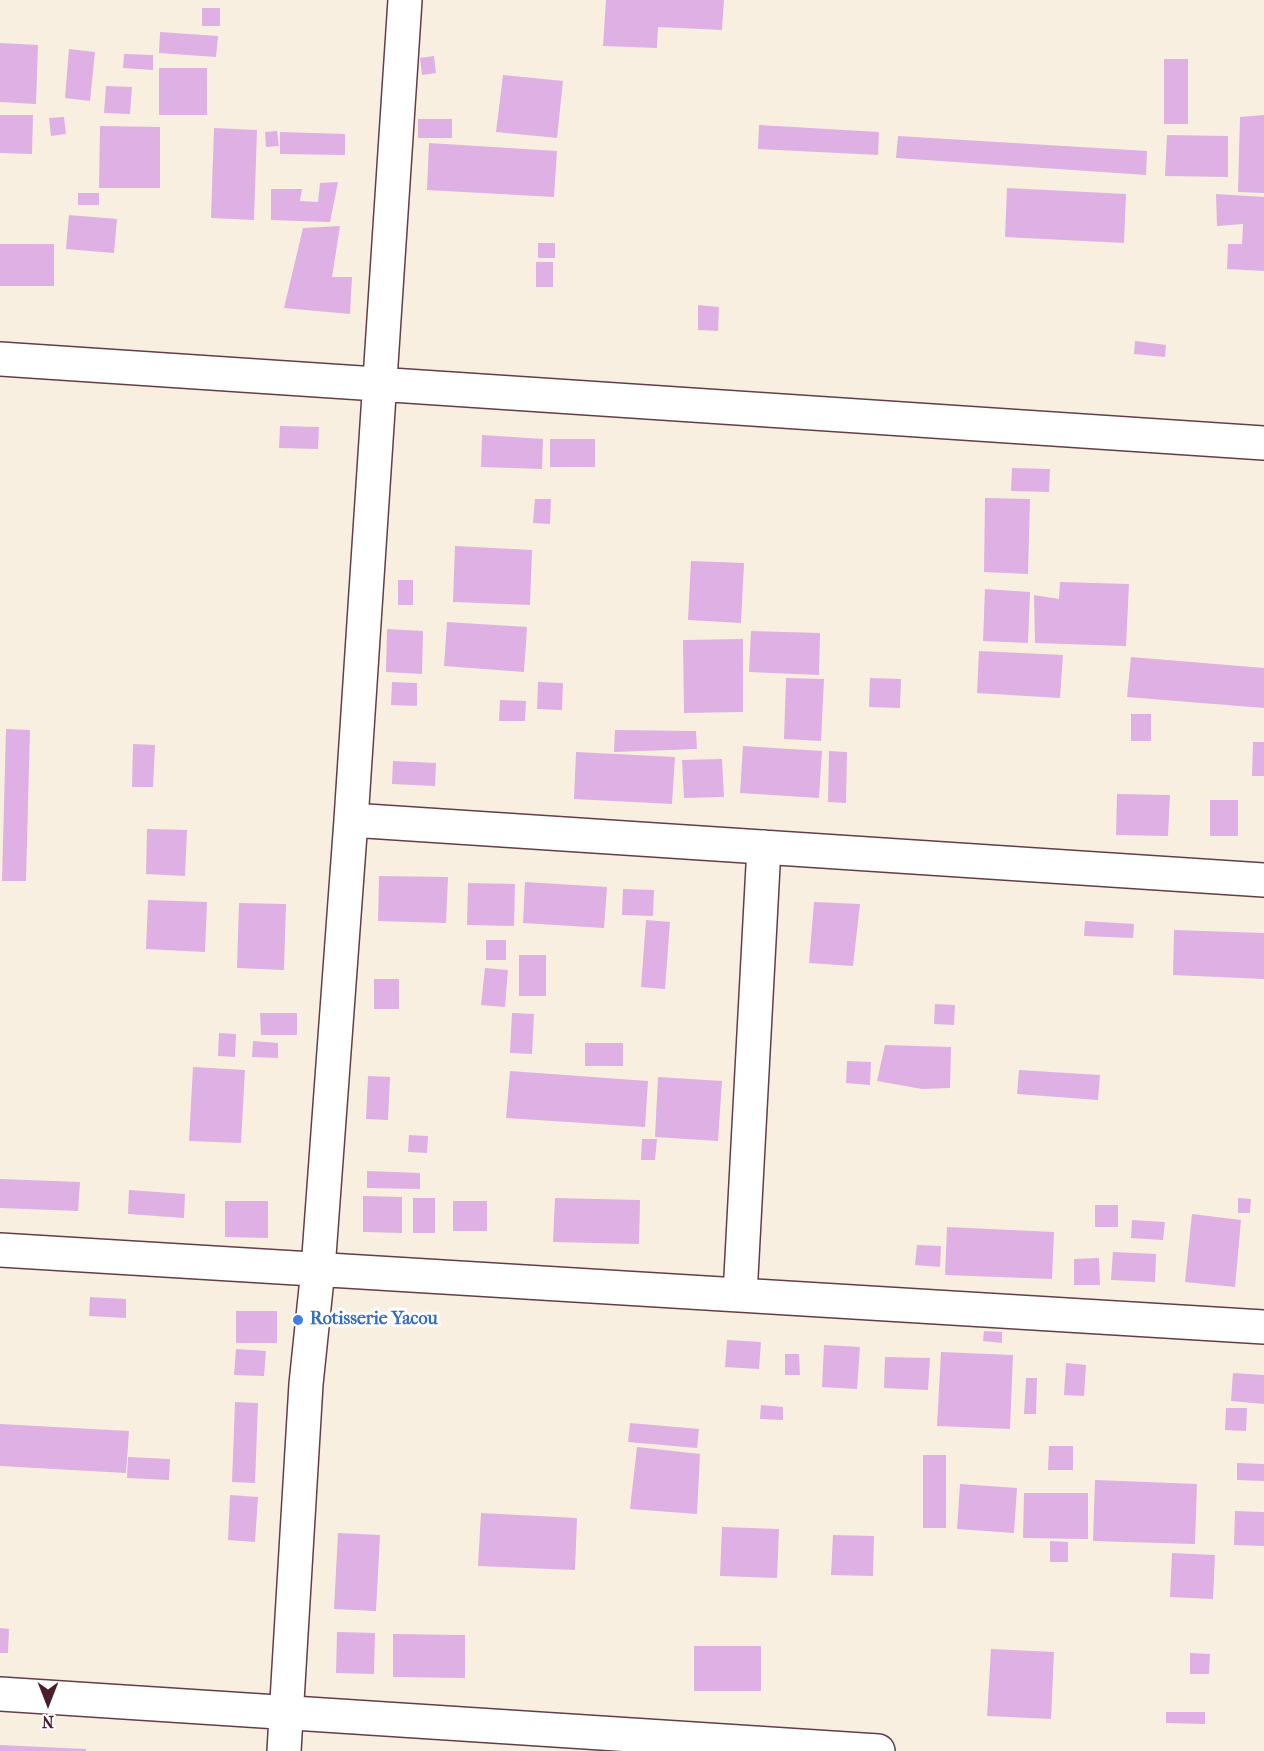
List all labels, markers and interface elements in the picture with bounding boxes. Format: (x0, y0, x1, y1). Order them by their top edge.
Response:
place label: Rotisserie Yacou (310, 1309, 438, 1331)
marker: Rotisserie Yacou (291, 1313, 305, 1327)
north arrow (18, 1673, 78, 1733)
text: N (42, 1712, 54, 1731)

